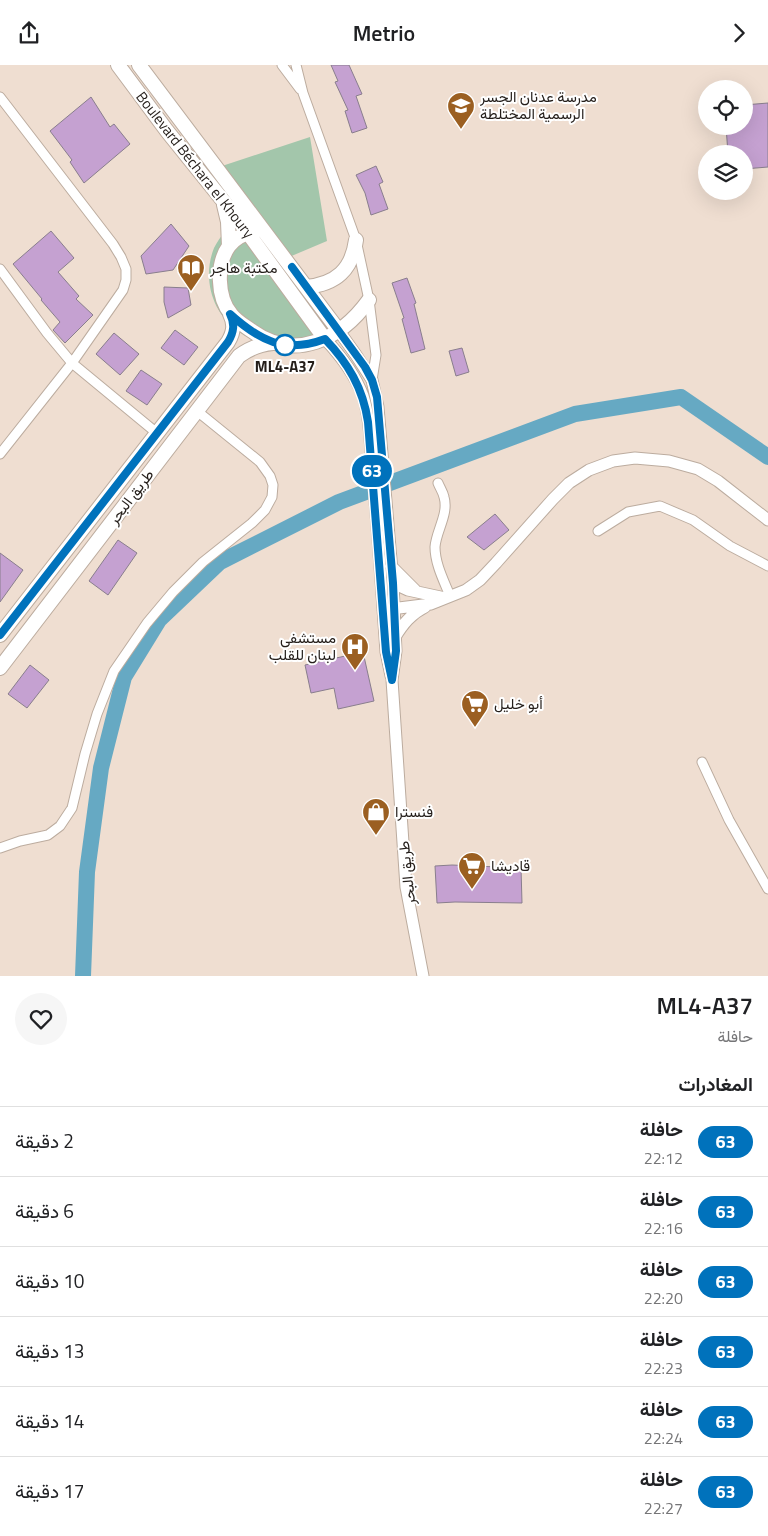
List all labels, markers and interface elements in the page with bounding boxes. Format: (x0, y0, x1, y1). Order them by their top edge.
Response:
text: Metrio (353, 16, 415, 50)
icon: share (15, 19, 43, 47)
icon: forward (725, 19, 753, 47)
map controls (698, 80, 753, 200)
button: locate (698, 80, 753, 135)
place label: مدرسة عدنان الجسر الرسمية المختلطة (479, 85, 597, 125)
street label: Boulevard Béchara el Khoury (131, 86, 260, 243)
school or university icon: مدرسة عدنان الجسر الرسمية المختلطة (446, 91, 476, 130)
button: layers (698, 145, 753, 200)
library icon: مكتبة هاجر (176, 253, 206, 292)
place label: مكتبة هاجر (209, 256, 278, 279)
marker: ML4-A37 (274, 334, 296, 356)
place label: ML4-A37 (255, 355, 315, 378)
line badge: 63 (350, 455, 394, 487)
text: 63 (362, 457, 382, 484)
street label: طريق البحر (102, 464, 159, 530)
place label: مستشفى لبنان للقلب (269, 626, 336, 666)
hospital icon: مستشفى لبنان للقلب (340, 632, 370, 671)
supermarket icon: أبو خليل (460, 689, 490, 728)
place label: أبو خليل (494, 692, 543, 715)
shop icon: فنسترا (361, 797, 391, 836)
place label: فنسترا (395, 800, 433, 823)
street label: طريق البحر (392, 840, 421, 907)
supermarket icon: قاديشا (457, 851, 487, 890)
place label: قاديشا (491, 854, 530, 877)
text: ML4-A37 (656, 987, 753, 1023)
button: heart (15, 993, 67, 1045)
text: حافلة (717, 1024, 753, 1048)
text: المغادرات (678, 1069, 753, 1098)
text: حافلة (640, 1114, 683, 1143)
text: 2 دقيقة (15, 1126, 74, 1155)
text: 63 (715, 1128, 736, 1155)
text: 22:12 (644, 1146, 683, 1170)
text: حافلة (640, 1184, 683, 1213)
text: 6 دقيقة (15, 1196, 74, 1225)
text: 63 (715, 1198, 736, 1225)
text: 22:16 (644, 1216, 683, 1240)
text: حافلة (640, 1254, 683, 1283)
text: 10 دقيقة (15, 1266, 84, 1295)
text: 63 (715, 1268, 736, 1295)
text: 22:20 (644, 1286, 683, 1310)
text: حافلة (640, 1324, 683, 1353)
text: 13 دقيقة (15, 1336, 84, 1365)
text: 63 (715, 1338, 736, 1365)
text: 22:23 (644, 1356, 683, 1380)
text: حافلة (640, 1394, 683, 1423)
text: 14 دقيقة (15, 1406, 84, 1435)
text: 63 (715, 1408, 736, 1435)
text: 22:24 (644, 1426, 683, 1450)
text: حافلة (640, 1464, 683, 1493)
text: 17 دقيقة (15, 1476, 84, 1505)
text: 63 (715, 1478, 736, 1505)
text: 22:27 (644, 1496, 683, 1520)

